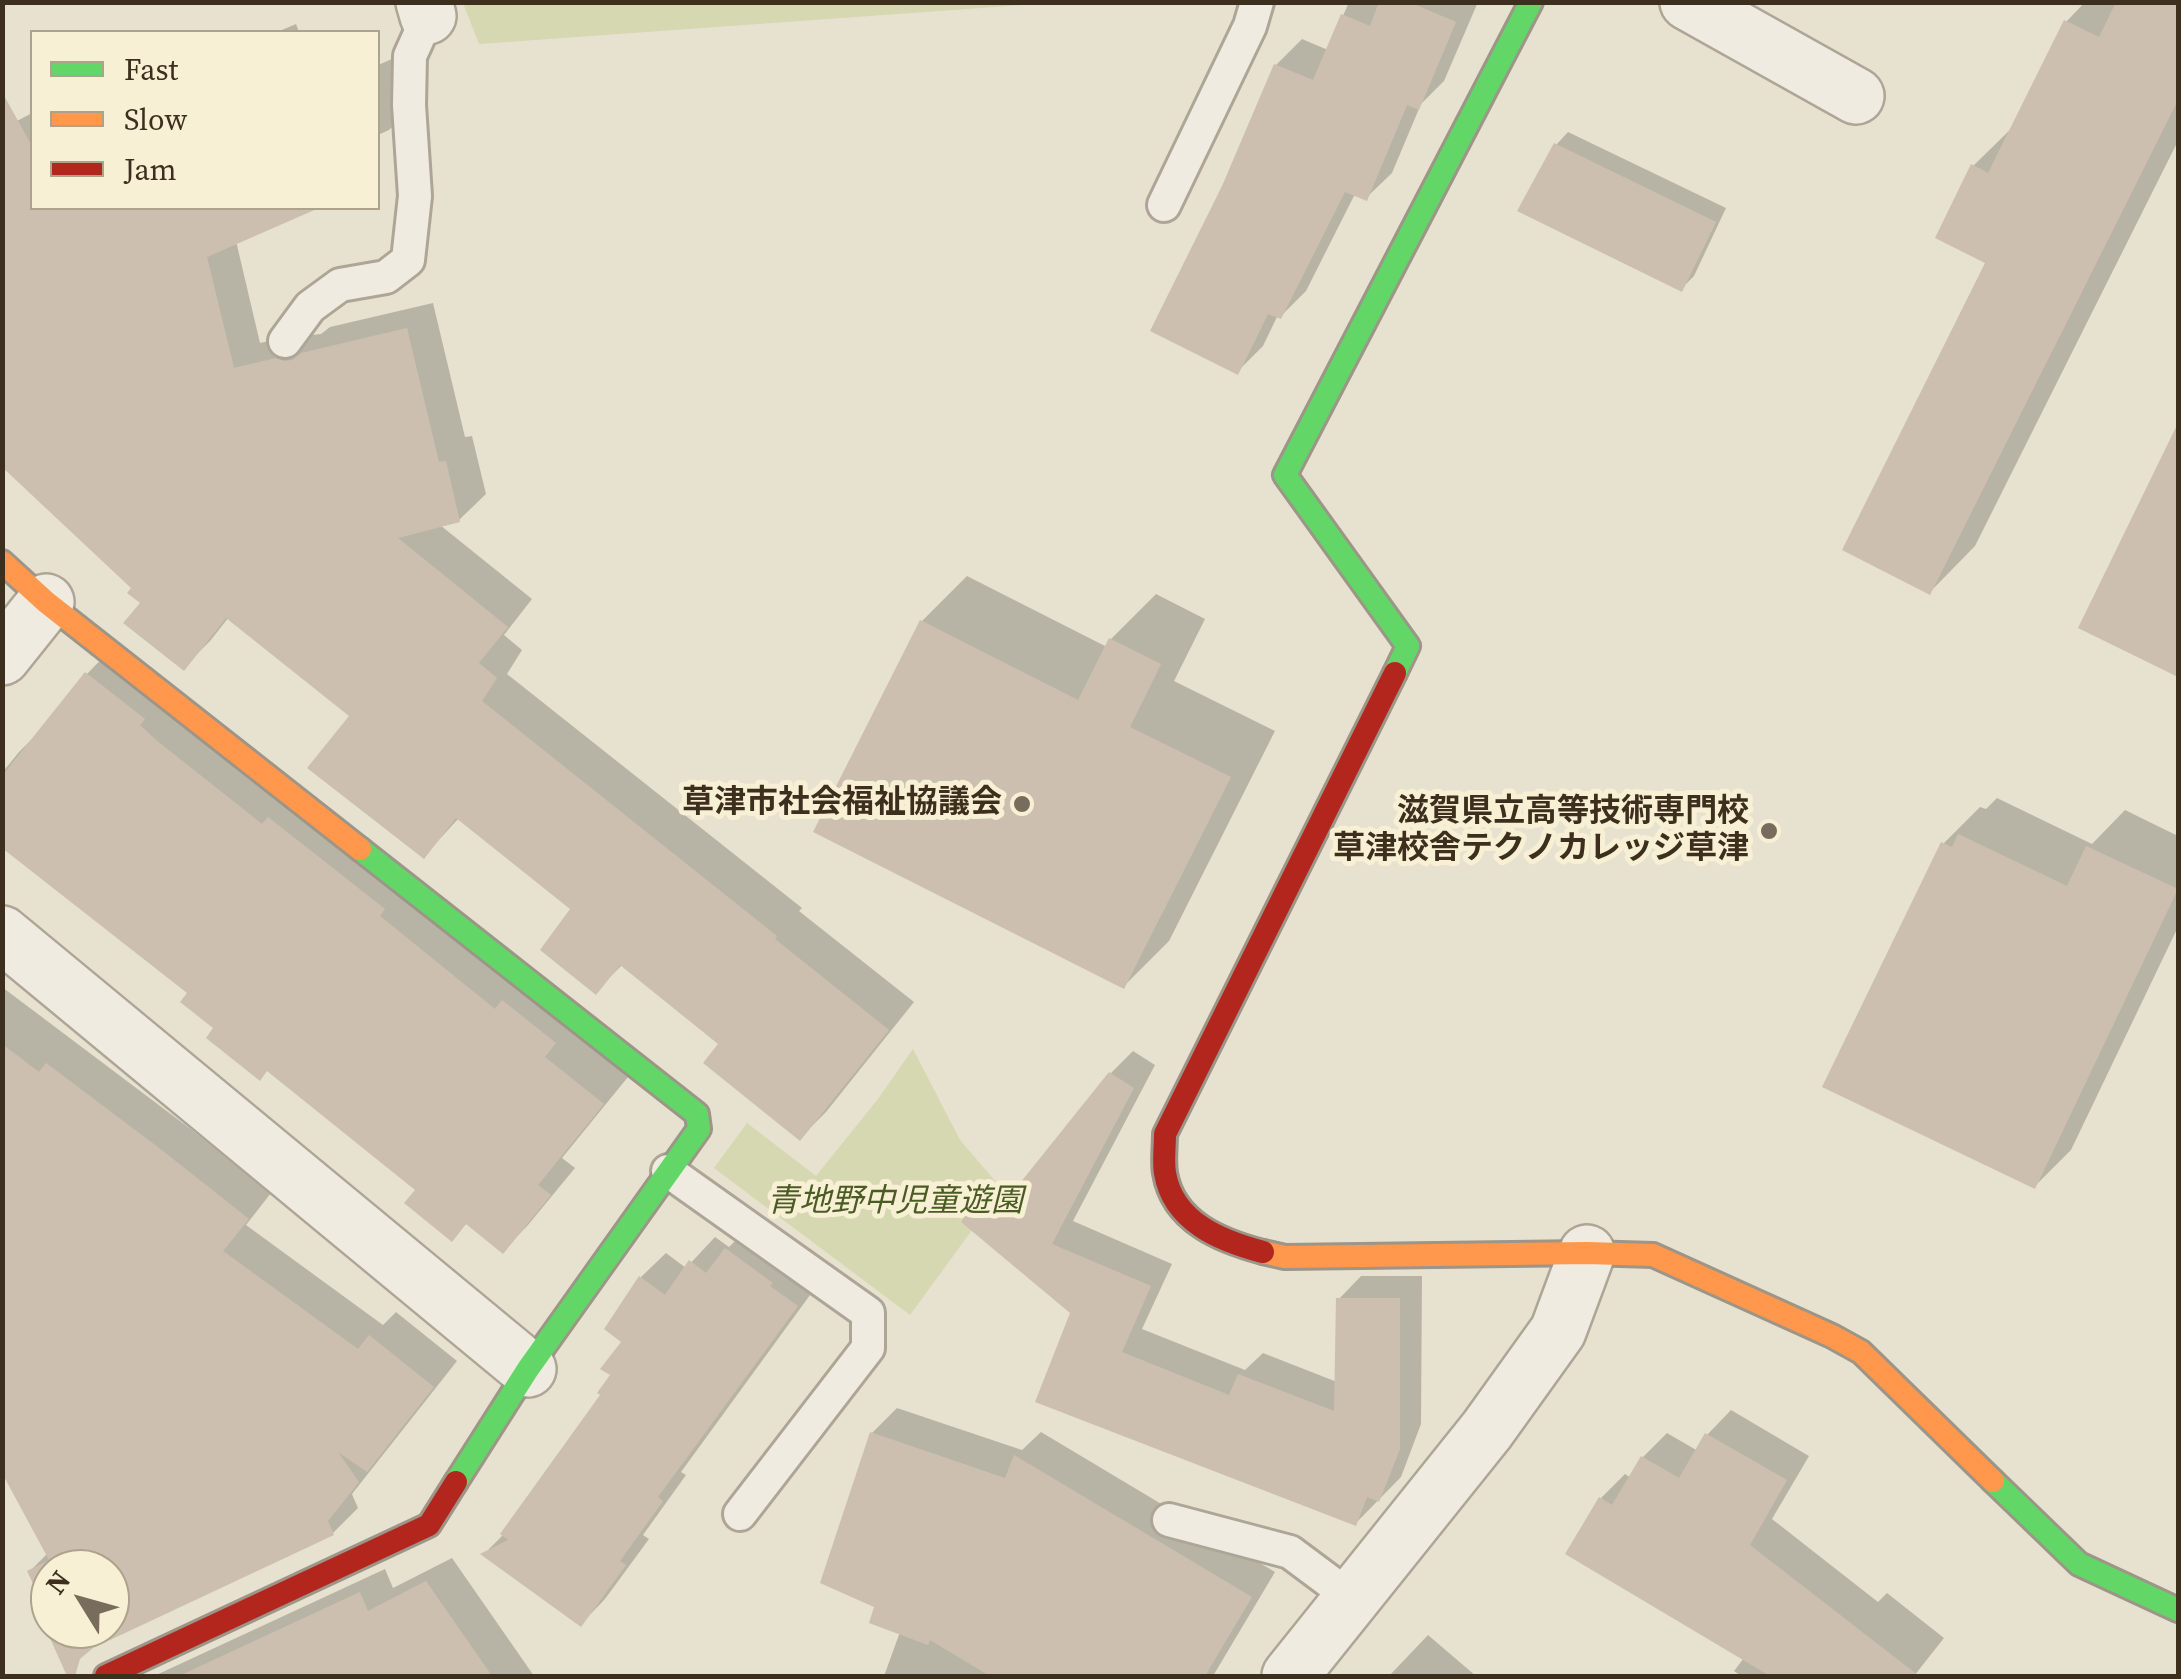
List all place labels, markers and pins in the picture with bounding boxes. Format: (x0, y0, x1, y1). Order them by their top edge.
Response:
place label: 草津市社会福祉協議会 (682, 785, 1002, 823)
marker: 草津市社会福祉協議会 (1011, 793, 1033, 815)
place label: 滋賀県立高等技術専門校 草津校舎テクノカレッジ草津 (1333, 794, 1749, 869)
marker: 滋賀県立高等技術専門校 草津校舎テクノカレッジ草津 (1758, 820, 1780, 842)

